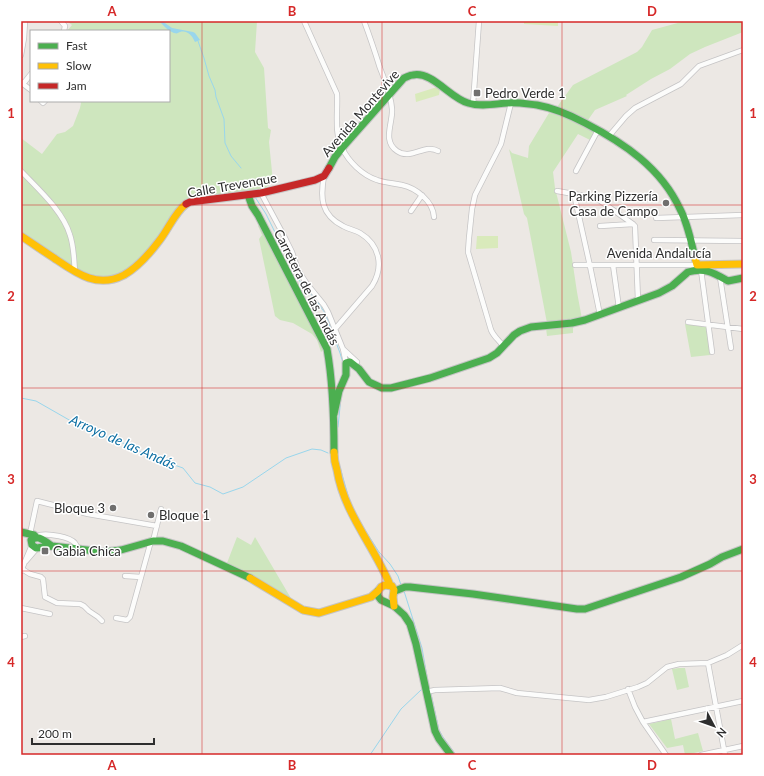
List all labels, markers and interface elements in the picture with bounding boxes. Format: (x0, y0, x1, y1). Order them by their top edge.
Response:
text: A (106, 3, 117, 19)
text: B (288, 3, 297, 19)
text: C (468, 3, 477, 19)
text: D (647, 3, 657, 19)
legend (30, 30, 170, 102)
text: Fast (66, 38, 88, 53)
text: Slow (66, 58, 92, 73)
street label: Avenida Montevive (318, 66, 402, 160)
text: Jam (66, 78, 87, 93)
place label: Pedro Verde 1 (485, 85, 565, 101)
marker: Pedro Verde 1 (472, 88, 482, 98)
text: 1 (7, 105, 15, 121)
text: 1 (749, 105, 757, 121)
street label: Calle Trevenque (186, 169, 278, 201)
place label: Parking Pizzería Casa de Campo (568, 188, 658, 219)
marker: Parking Pizzería Casa de Campo (661, 198, 671, 208)
street label: Carretera de las Andás (271, 226, 343, 348)
street label: Avenida Andalucía (607, 245, 711, 261)
text: 2 (7, 288, 15, 304)
text: 2 (749, 288, 757, 304)
water label: Arroyo de las Andás (66, 410, 179, 473)
text: 3 (7, 471, 15, 487)
text: 3 (749, 471, 757, 487)
place label: Bloque 3 (54, 500, 105, 516)
marker: Bloque 3 (108, 503, 118, 513)
place label: Bloque 1 (159, 507, 210, 523)
marker: Bloque 1 (146, 510, 156, 520)
place label: Gabia Chica (53, 543, 121, 559)
marker: Gabia Chica (40, 546, 50, 556)
text: 4 (7, 654, 15, 670)
text: 4 (749, 654, 757, 670)
north arrow (694, 706, 734, 746)
scale bar (32, 720, 154, 746)
text: N (714, 725, 730, 740)
text: 200 m (38, 726, 72, 741)
text: A (106, 757, 117, 773)
text: B (288, 757, 297, 773)
text: C (468, 757, 477, 773)
text: D (647, 757, 657, 773)

